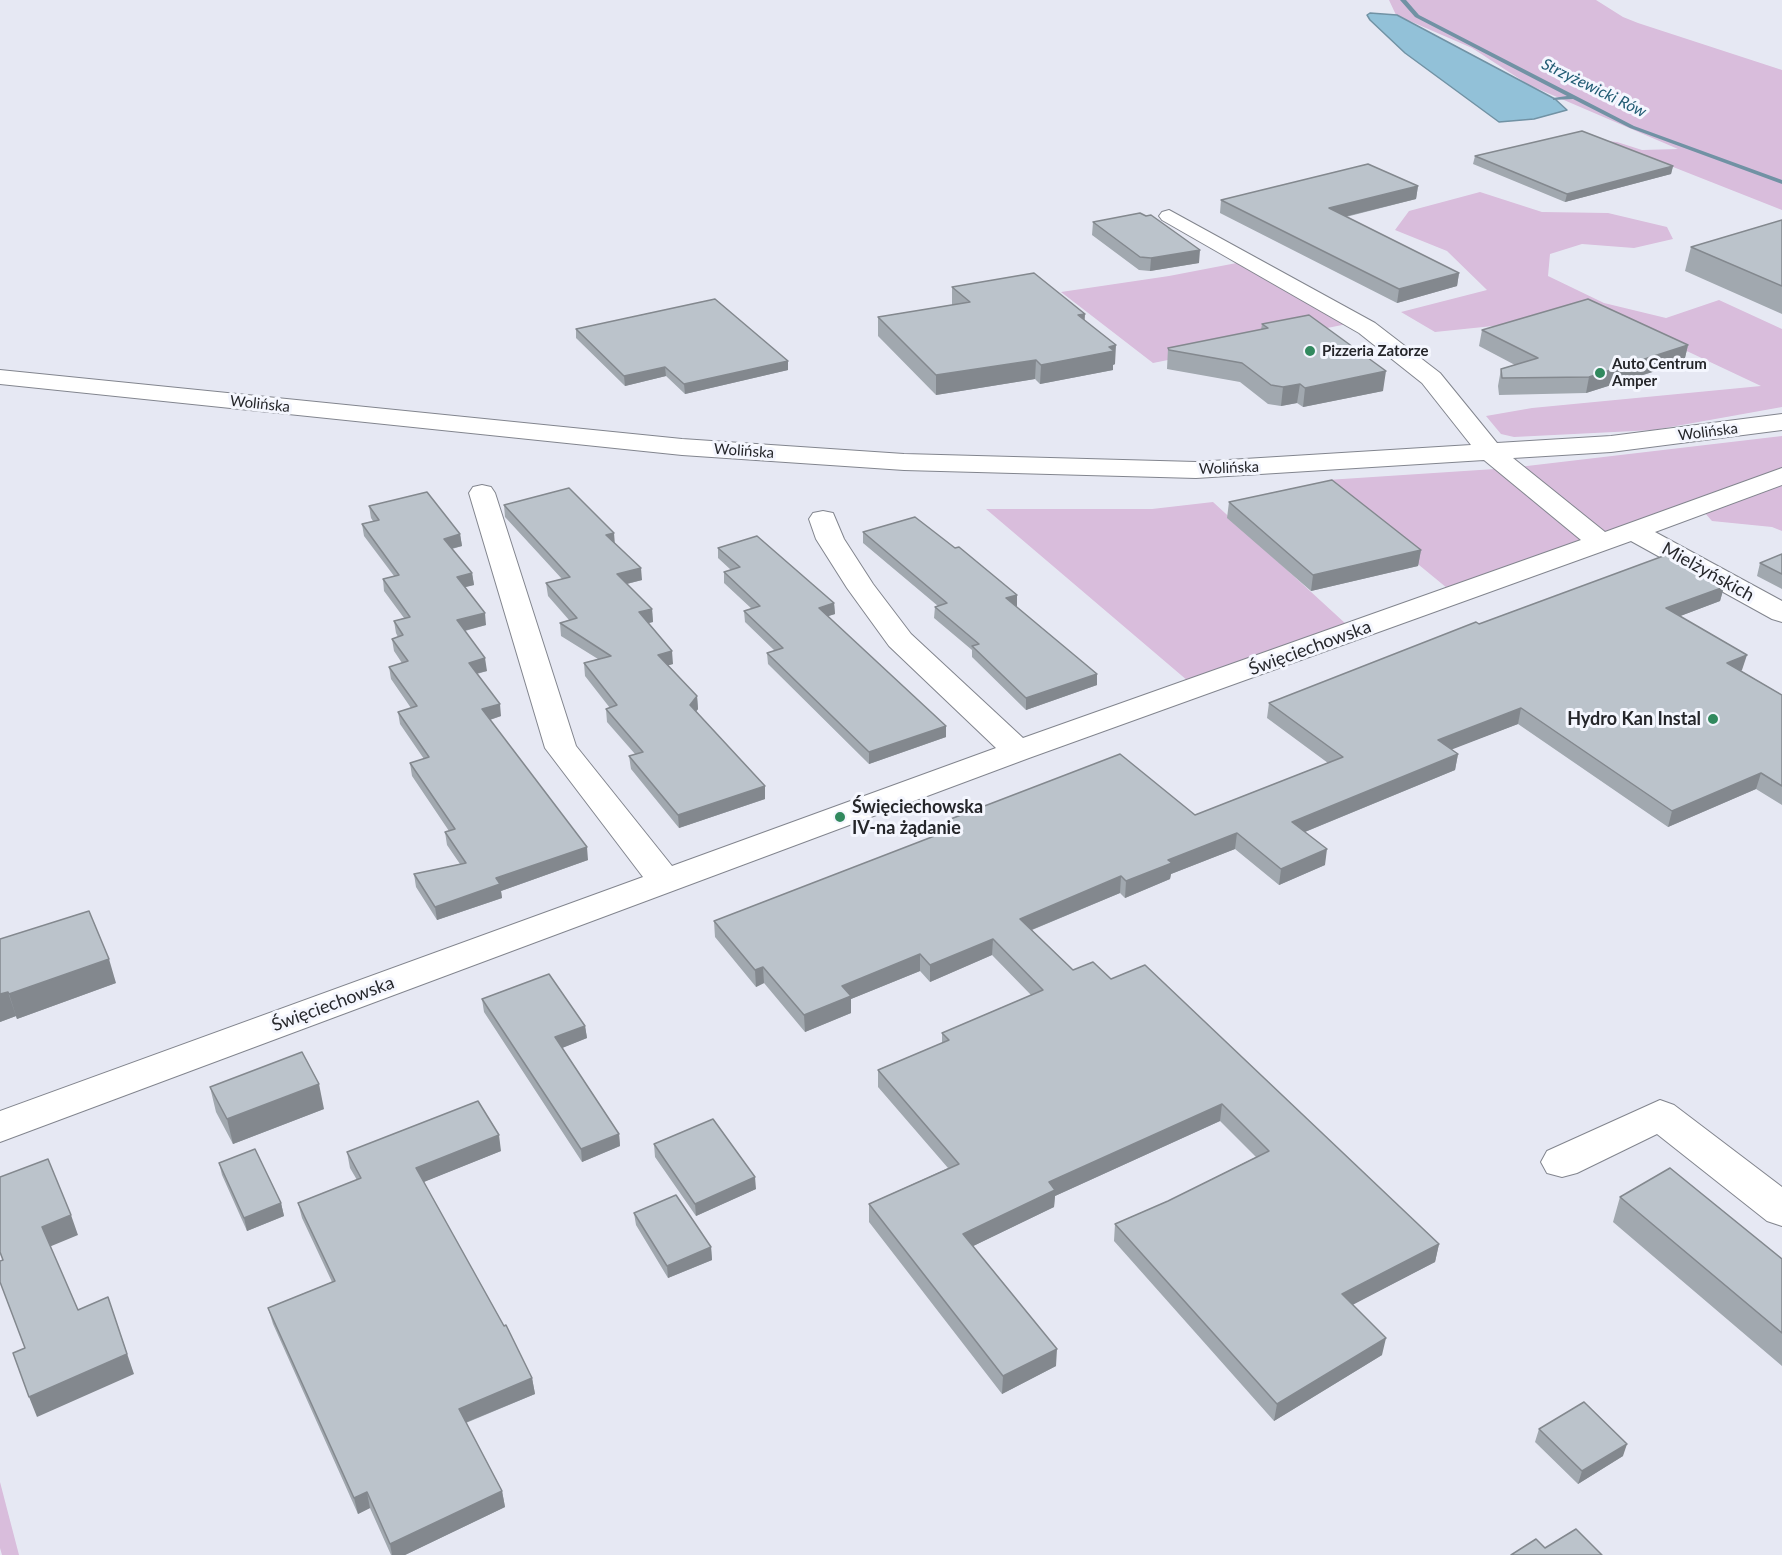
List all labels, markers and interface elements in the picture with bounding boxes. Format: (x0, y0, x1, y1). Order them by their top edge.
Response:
water label: Strzyżewicki Rów (1539, 54, 1649, 122)
place label: Pizzeria Zatorze (1322, 342, 1428, 360)
marker: Pizzeria Zatorze (1303, 344, 1317, 358)
place label: Auto Centrum Amper (1612, 355, 1707, 390)
marker: Auto Centrum Amper (1593, 366, 1607, 380)
street label: Wolińska (229, 392, 291, 416)
street label: Wolińska (1677, 419, 1739, 445)
street label: Wolińska (713, 440, 775, 462)
street label: Wolińska (1199, 458, 1259, 478)
street label: Mielżyńskich (1658, 538, 1758, 606)
street label: Święciechowska (1246, 616, 1374, 680)
place label: Hydro Kan Instal (1567, 708, 1701, 730)
marker: Hydro Kan Instal (1706, 712, 1720, 726)
place label: Święciechowska IV-na żądanie (852, 796, 983, 838)
marker: Święciechowska IV-na żądanie (833, 810, 847, 824)
street label: Święciechowska (269, 972, 397, 1036)

